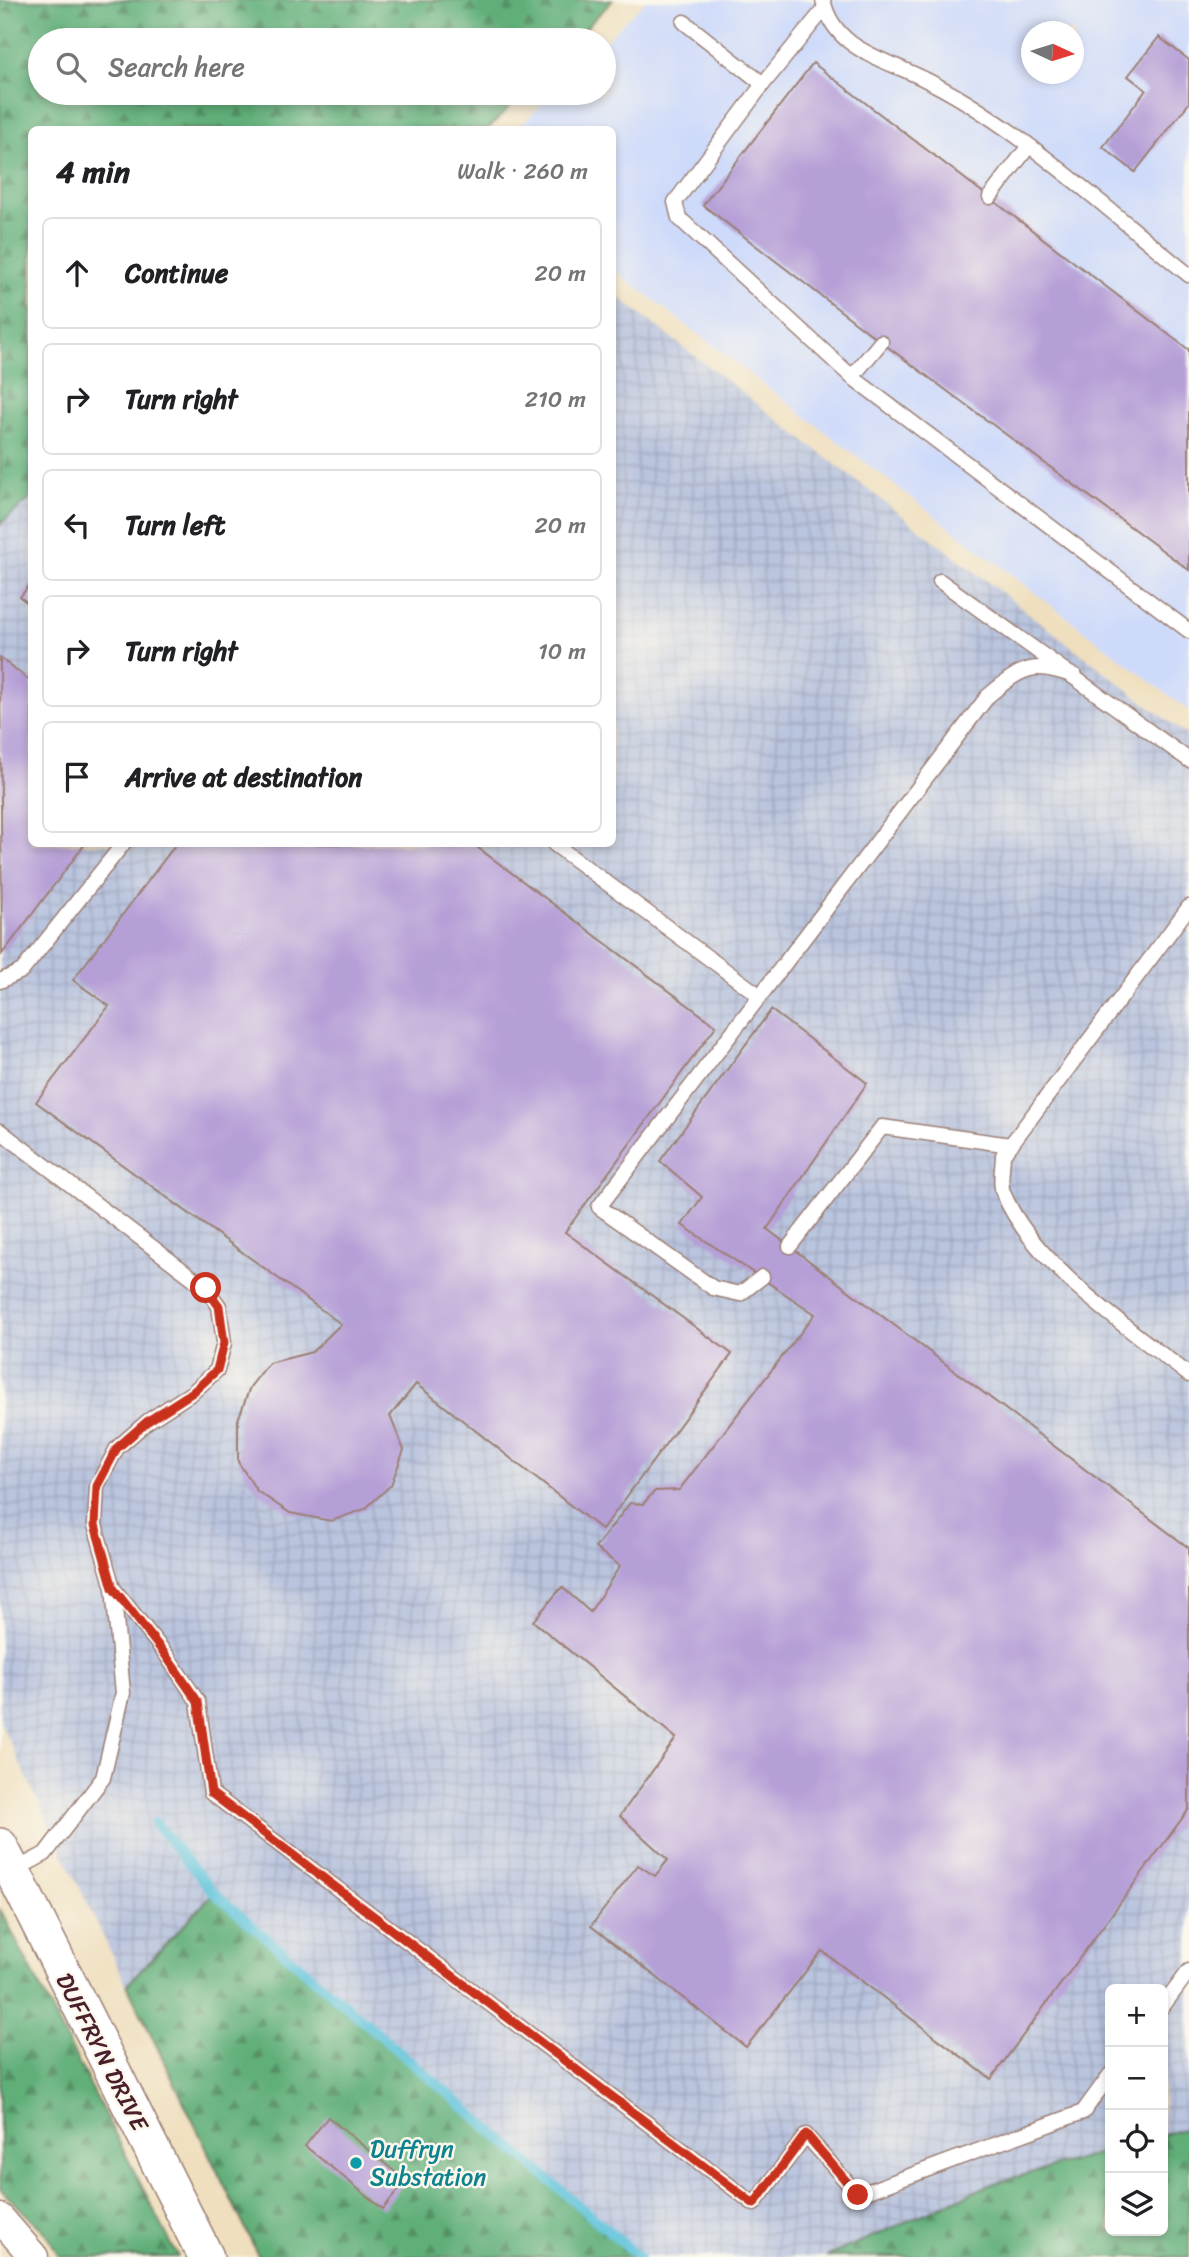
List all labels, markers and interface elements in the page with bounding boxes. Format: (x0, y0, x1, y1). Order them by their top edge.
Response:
north arrow (1021, 21, 1084, 84)
search box (28, 28, 616, 105)
text: Search here (108, 44, 245, 90)
icon: search (52, 48, 90, 86)
text: 4 min (56, 145, 130, 199)
text: Walk · 260 m (457, 151, 588, 192)
text: Continue (125, 250, 228, 296)
text: 20 m (535, 253, 586, 294)
icon: ahead (58, 254, 96, 292)
text: Turn right (125, 376, 238, 422)
text: 210 m (525, 379, 586, 420)
icon: right (58, 380, 96, 418)
text: Turn left (125, 502, 225, 548)
text: 20 m (535, 505, 586, 546)
icon: left (58, 506, 96, 544)
text: Turn right (125, 628, 238, 674)
text: 10 m (538, 631, 586, 672)
icon: right (58, 632, 96, 670)
text: Arrive at destination (125, 754, 362, 800)
icon: arrive (58, 758, 96, 796)
route start (190, 1272, 221, 1303)
street label: DUFFRYN DRIVE (44, 1965, 161, 2140)
map controls (1105, 1984, 1168, 2236)
button: + (1105, 1984, 1168, 2047)
button: − (1105, 2047, 1168, 2110)
button: locate (1105, 2110, 1168, 2173)
place label: Duffryn Substation (370, 2128, 486, 2198)
marker: Duffryn Substation (348, 2155, 364, 2171)
button: layers (1105, 2173, 1168, 2236)
route end (842, 2179, 873, 2210)

